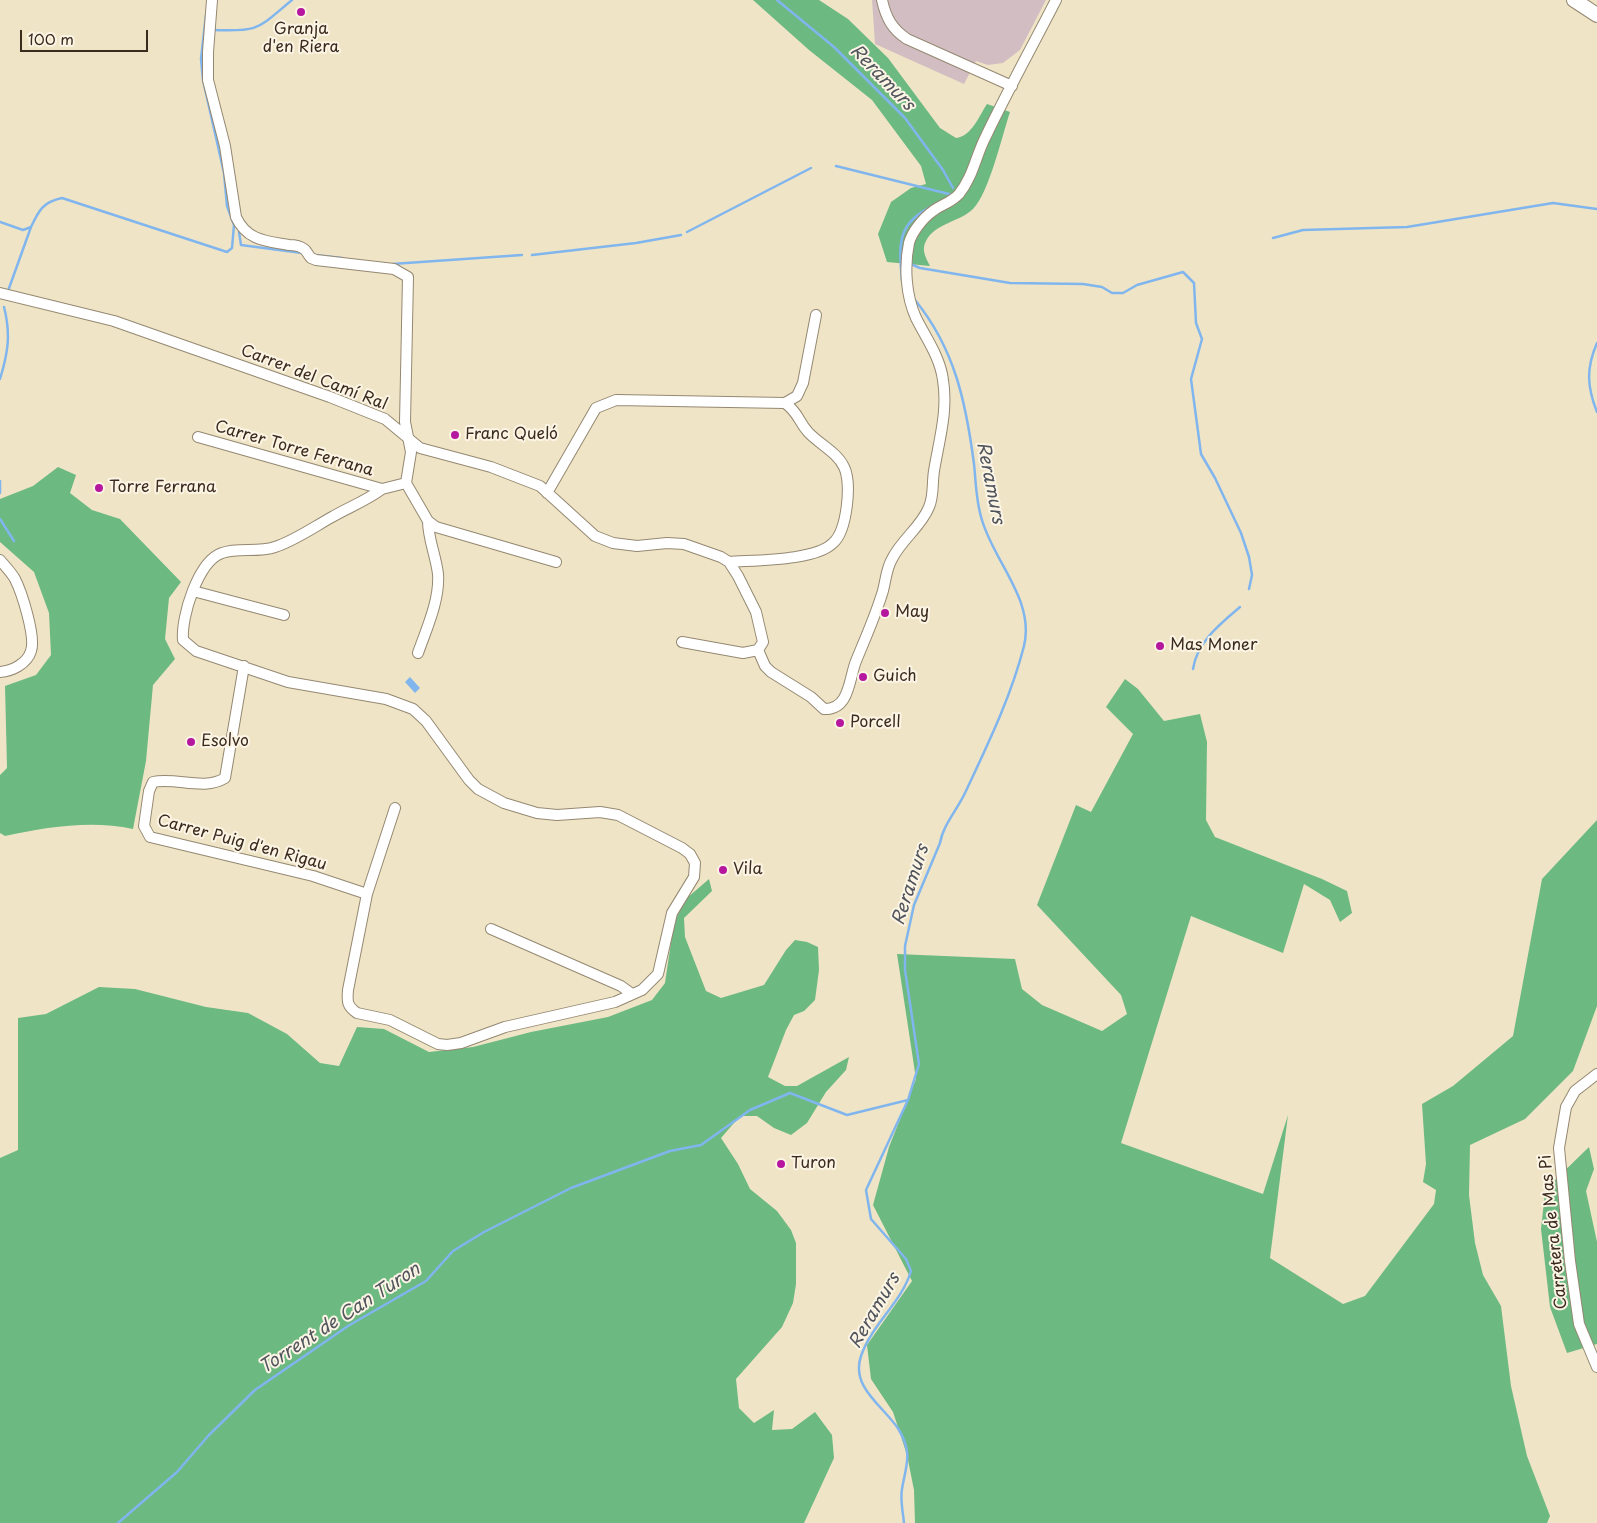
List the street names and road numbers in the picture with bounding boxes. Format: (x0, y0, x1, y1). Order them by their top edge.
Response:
street label: Carrer del Camí Ral (238, 341, 390, 415)
street label: Carrer Torre Ferrana (213, 417, 375, 481)
street label: Carrer Puig d'en Rigau (155, 811, 329, 875)
street label: Carretera de Mas Pi (1536, 1154, 1572, 1310)

